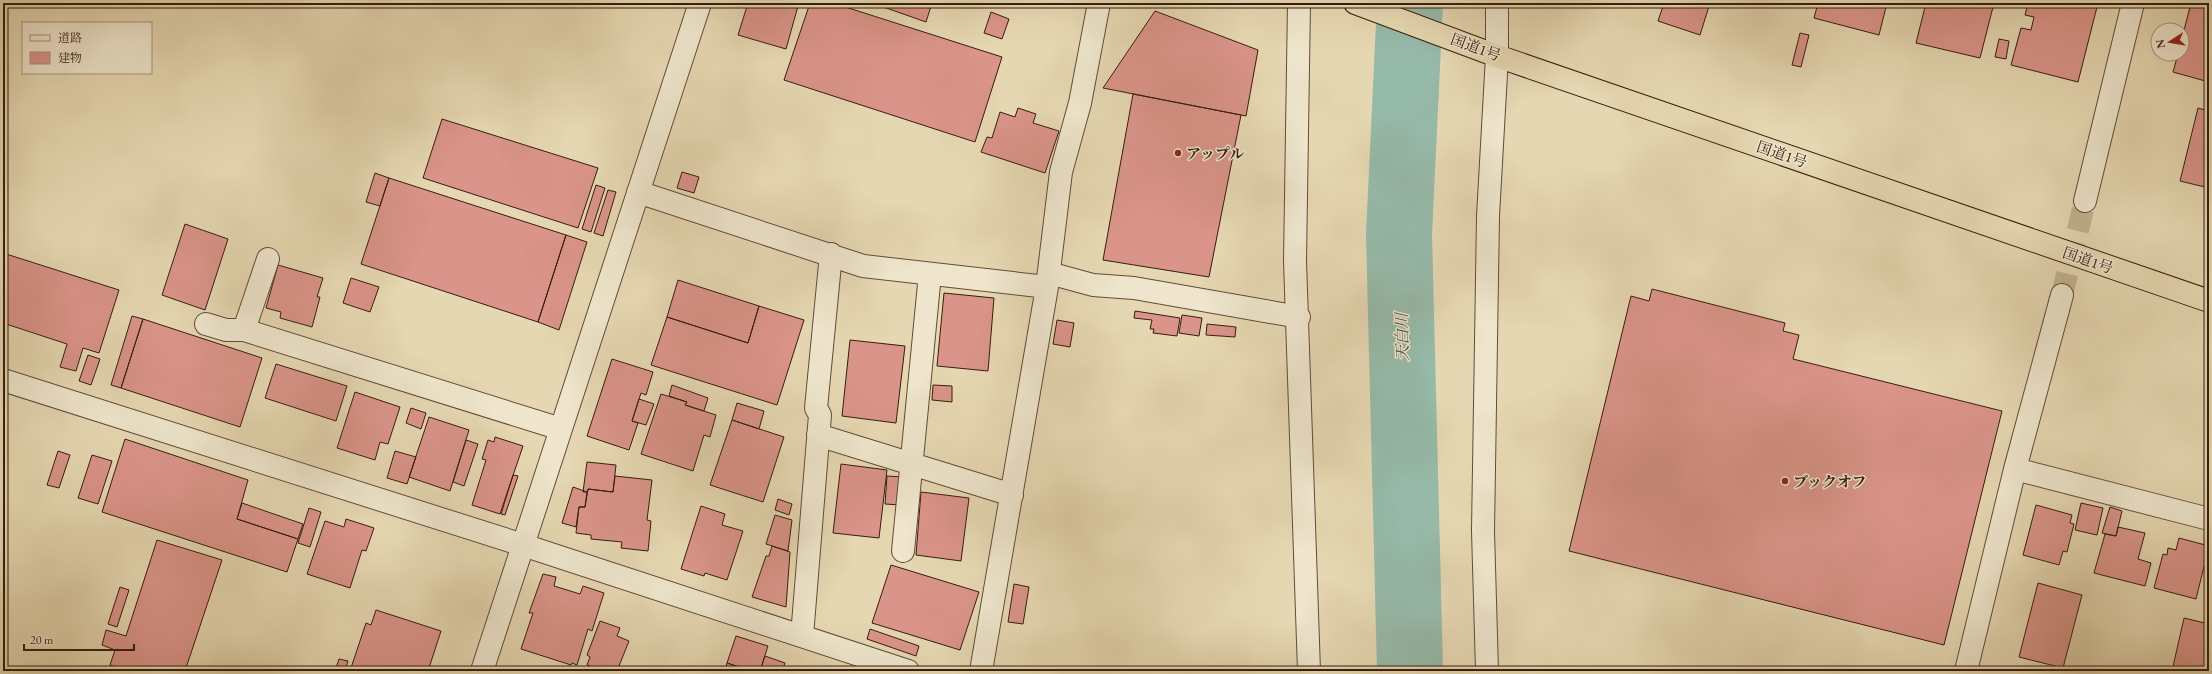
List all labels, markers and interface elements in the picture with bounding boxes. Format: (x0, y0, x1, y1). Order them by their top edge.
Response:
legend (22, 22, 152, 74)
north arrow (2150, 22, 2190, 62)
street label: 国道1号 (1448, 29, 1504, 65)
text: 道路 (58, 30, 82, 46)
text: N (2152, 38, 2168, 50)
text: 建物 (58, 50, 82, 66)
street label: 国道1号 (1754, 137, 1810, 171)
place label: アップル (1186, 144, 1244, 163)
marker: アップル (1173, 148, 1183, 158)
street label: 国道1号 (2060, 243, 2116, 277)
water label: 天白川 (1391, 311, 1413, 361)
place label: ブックオフ (1793, 472, 1867, 491)
marker: ブックオフ (1780, 476, 1790, 486)
scale bar (24, 626, 134, 652)
text: 20 m (30, 632, 54, 648)

